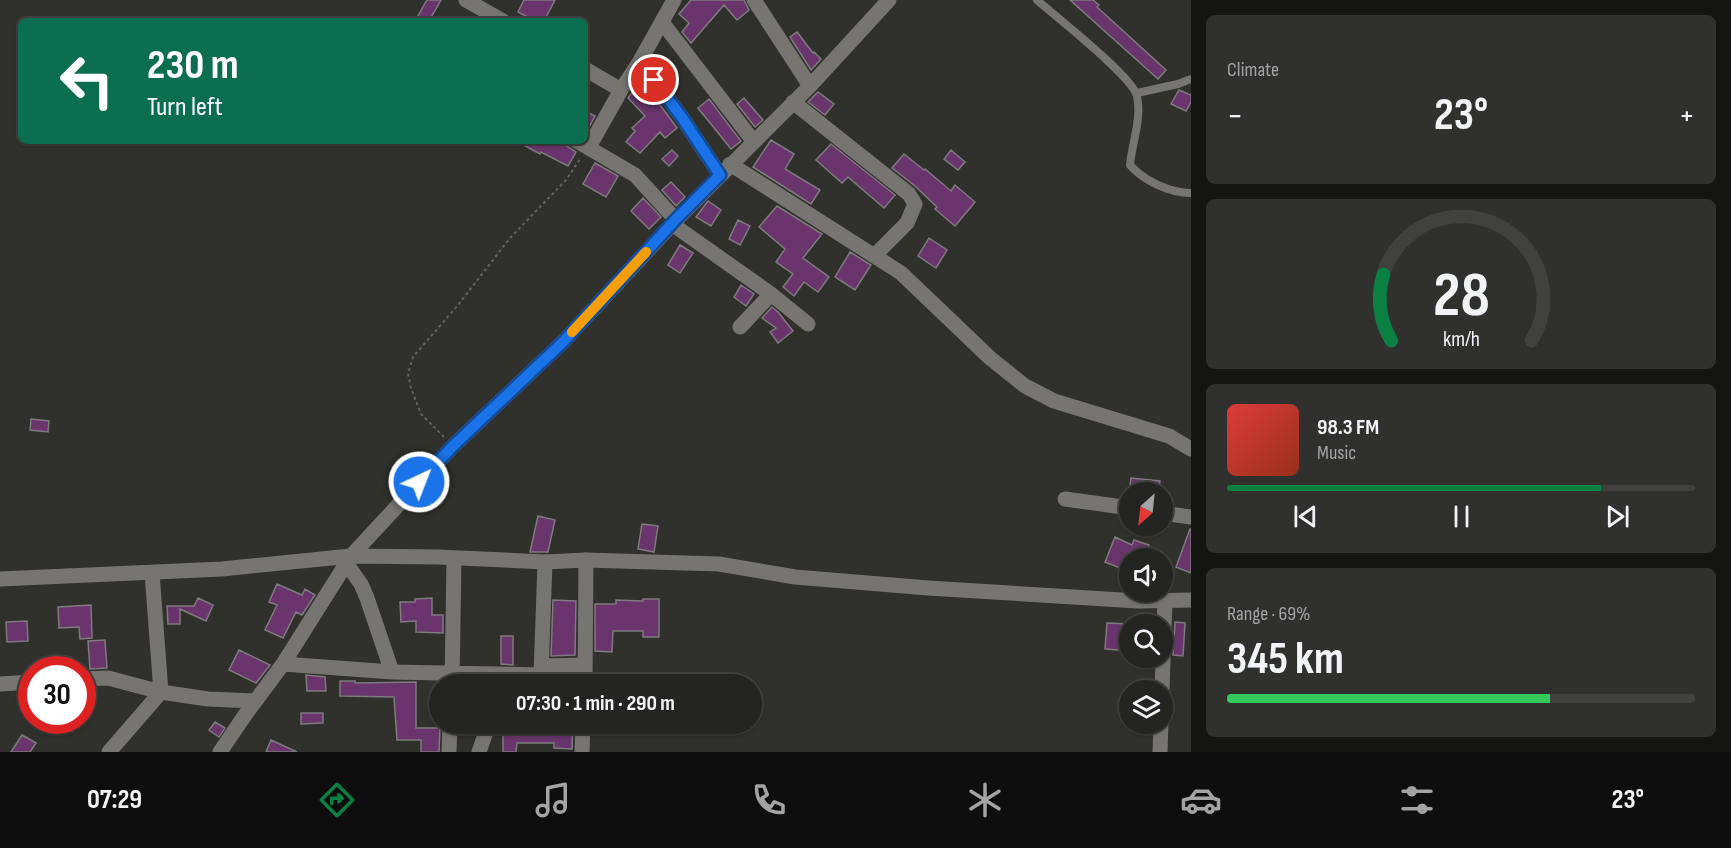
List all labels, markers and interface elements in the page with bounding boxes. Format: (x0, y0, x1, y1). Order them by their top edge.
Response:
text: 230 m (147, 40, 239, 91)
icon: left (48, 42, 126, 120)
pin (628, 54, 679, 105)
text: Climate (1227, 58, 1279, 82)
icon: arrive (637, 63, 670, 96)
text: 23° (1434, 88, 1488, 143)
text: Turn left (147, 91, 223, 123)
text: − (1227, 96, 1243, 136)
text: + (1679, 96, 1695, 136)
text: 28 (1433, 259, 1489, 334)
text: km/h (1442, 327, 1480, 352)
text: 98.3 FM (1317, 414, 1379, 441)
text: Music (1317, 441, 1356, 465)
position arrow (387, 450, 451, 514)
north arrow (1119, 482, 1173, 536)
map controls (1119, 482, 1173, 734)
icon: previous (1289, 500, 1322, 533)
icon: pause (1445, 500, 1478, 533)
icon: next (1601, 500, 1634, 533)
button: sound (1119, 548, 1173, 602)
text: Range · 69% (1227, 602, 1311, 626)
button: search (1119, 614, 1173, 668)
text: 345 km (1227, 632, 1344, 687)
speed limit sign: 30 (18, 656, 96, 734)
button: layers (1119, 680, 1173, 734)
text: 07:30 · 1 min · 290 m (516, 690, 675, 717)
icon: directions (316, 779, 358, 821)
icon: music (532, 779, 574, 821)
icon: phone (748, 779, 790, 821)
icon: climate (964, 779, 1006, 821)
icon: car (1180, 779, 1222, 821)
icon: filters (1396, 779, 1438, 821)
text: 07:29 (87, 784, 142, 816)
text: 23° (1612, 784, 1644, 816)

